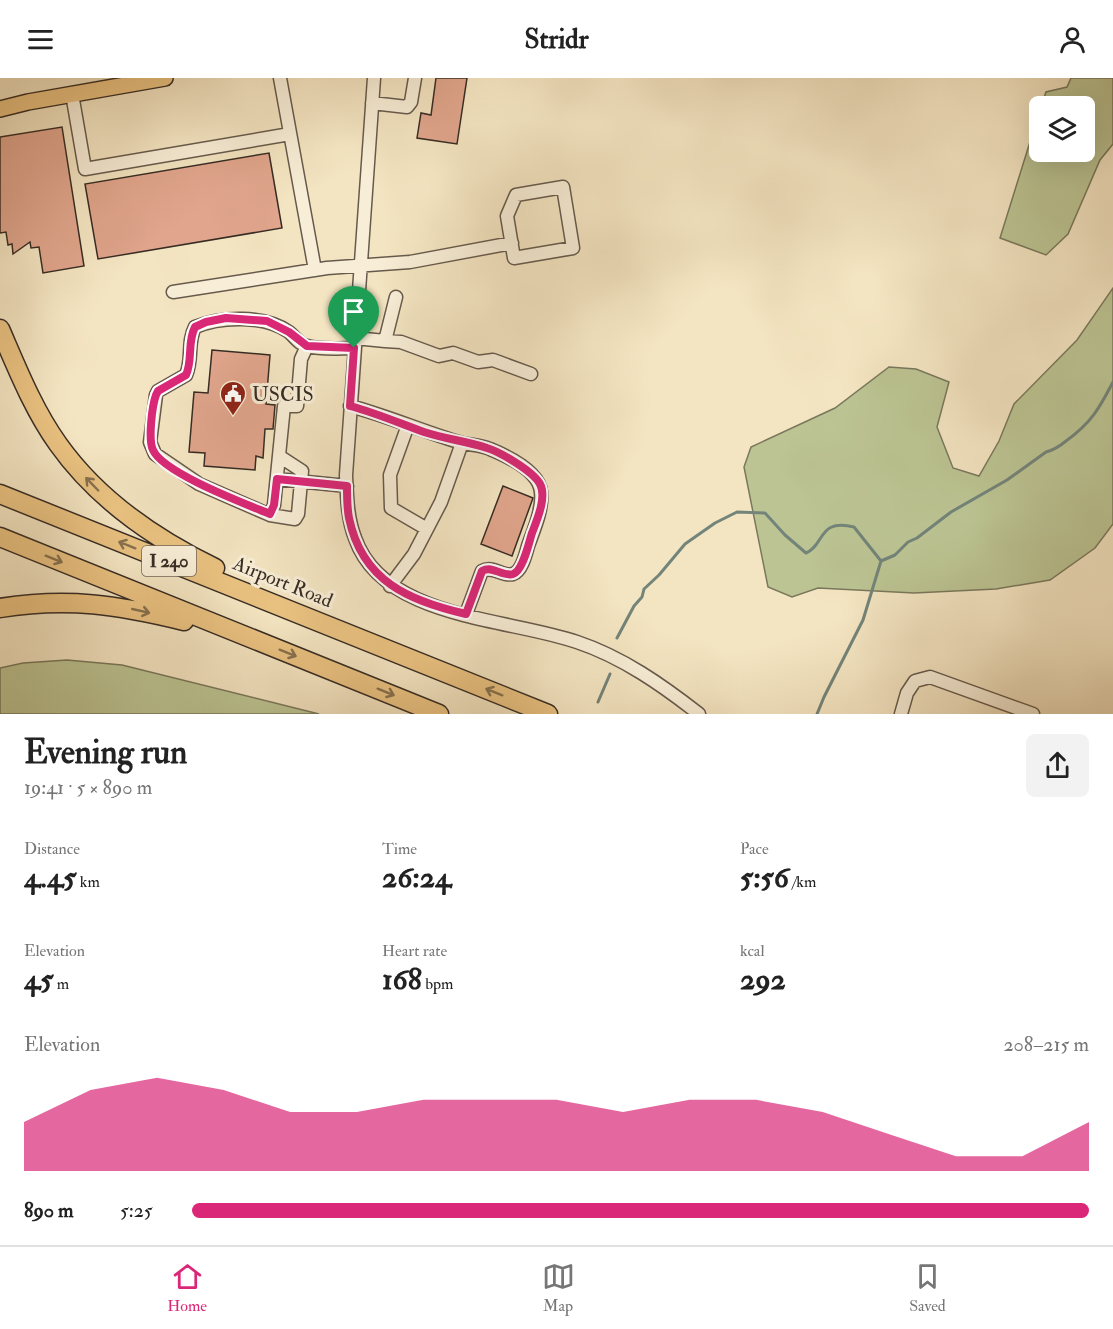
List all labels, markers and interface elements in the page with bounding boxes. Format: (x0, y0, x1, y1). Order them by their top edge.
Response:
icon: menu (24, 23, 57, 56)
text: Stridr (524, 23, 589, 56)
icon: person (1056, 23, 1089, 56)
map controls (1029, 96, 1095, 162)
button: layers (1029, 96, 1095, 162)
pin (328, 286, 379, 348)
icon: arrive (337, 295, 370, 328)
public building icon: USCIS (218, 379, 248, 417)
place label: USCIS (252, 382, 314, 407)
one-way arrow (86, 477, 100, 492)
one-way arrow (119, 539, 137, 550)
road number: I 240 (142, 546, 196, 576)
street label: Airport Road (228, 550, 337, 614)
one-way arrow (45, 554, 63, 565)
one-way arrow (131, 606, 151, 617)
one-way arrow (279, 648, 297, 659)
one-way arrow (485, 686, 503, 697)
one-way arrow (376, 687, 394, 698)
text: Evening run (24, 732, 187, 773)
button: share (1026, 734, 1089, 797)
text: 19:41 · 5 × 890 m (24, 775, 152, 800)
text: Distance (24, 839, 80, 859)
text: Time (382, 839, 417, 859)
text: Pace (740, 839, 769, 859)
text: 4.45 (24, 859, 76, 896)
text: 26:24 (382, 859, 451, 896)
text: 5:56 (740, 859, 789, 896)
text: km (76, 872, 100, 892)
text: /km (789, 872, 816, 892)
text: Elevation (24, 941, 85, 961)
text: Heart rate (382, 941, 447, 961)
text: kcal (740, 941, 765, 961)
text: 45 (24, 961, 53, 998)
text: 168 (382, 961, 422, 998)
text: 292 (740, 961, 786, 998)
text: m (53, 974, 69, 994)
text: bpm (422, 974, 454, 994)
text: Elevation (24, 1032, 100, 1057)
text: 208–215 m (1003, 1032, 1089, 1057)
text: 890 m (24, 1198, 74, 1223)
text: 5:25 (120, 1198, 153, 1223)
tab: Home (167, 1260, 207, 1316)
tab: Map (542, 1260, 575, 1316)
tab: Saved (909, 1260, 946, 1316)

